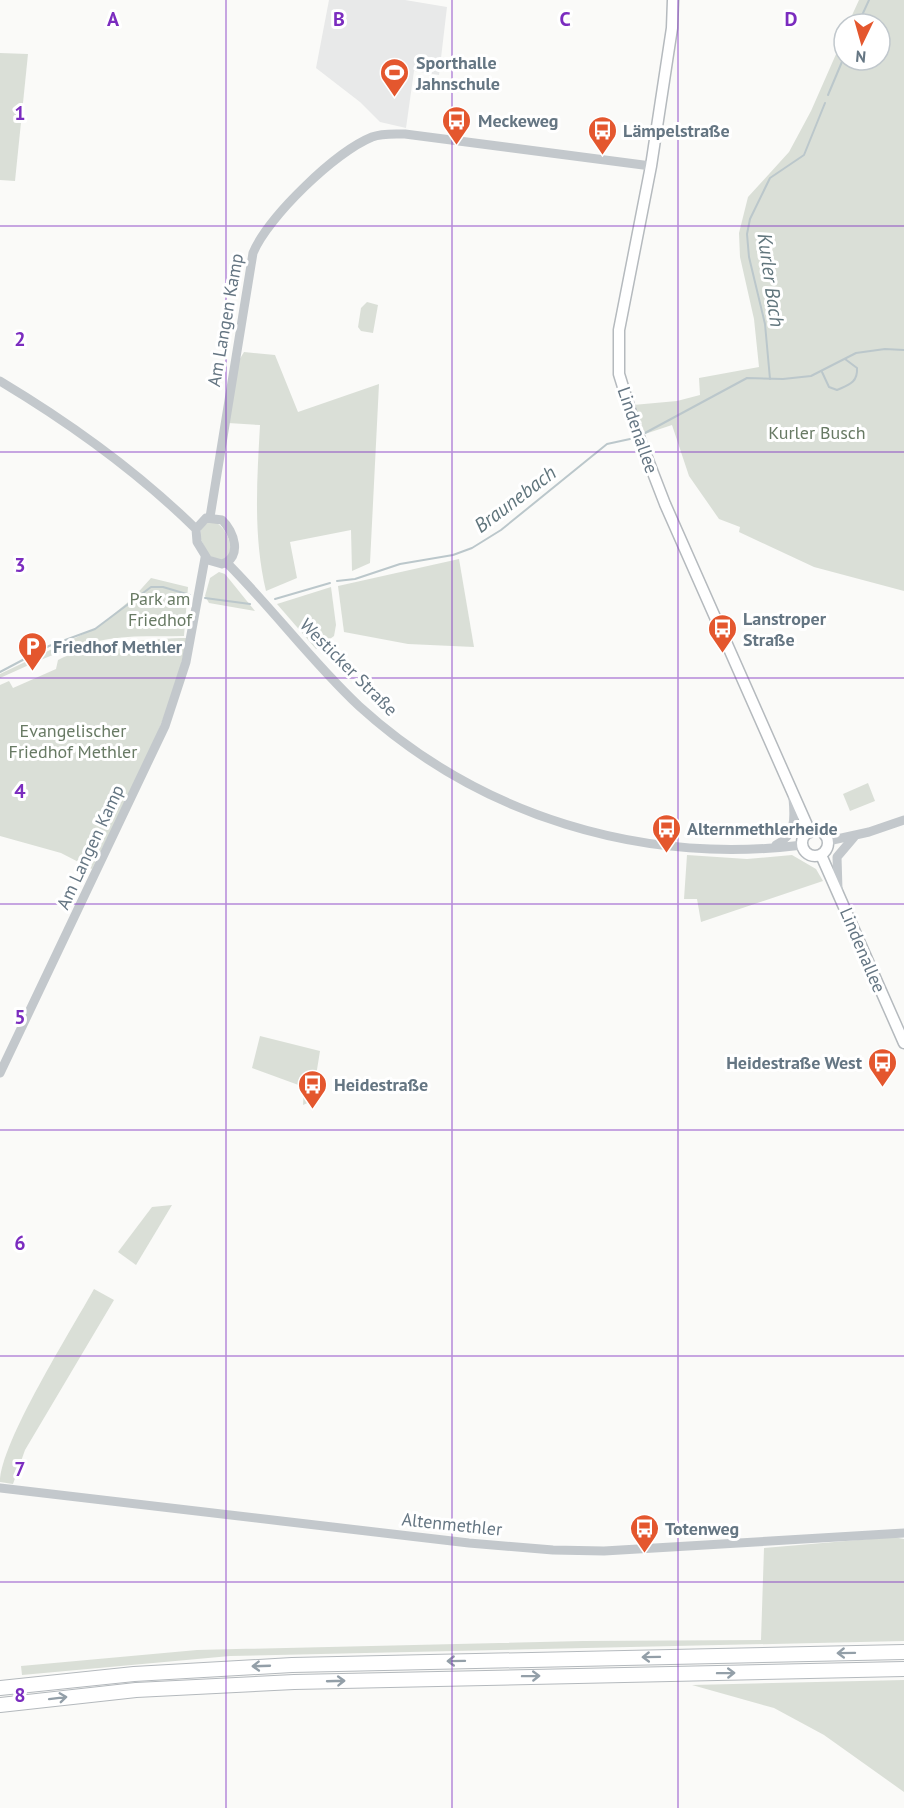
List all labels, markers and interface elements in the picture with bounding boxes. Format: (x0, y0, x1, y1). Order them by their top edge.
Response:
text: A (107, 6, 120, 32)
text: B (333, 6, 345, 32)
text: C (559, 6, 571, 32)
text: D (785, 6, 798, 32)
north arrow (832, 12, 892, 72)
text: N (855, 47, 867, 67)
place label: Sporthalle Jahnschule (415, 51, 500, 95)
sports icon: Sporthalle Jahnschule (379, 56, 411, 98)
text: 1 (14, 100, 26, 126)
bus stop icon: Meckeweg (441, 104, 473, 146)
place label: Meckeweg (478, 109, 558, 132)
bus stop icon: Lämpelstraße (586, 114, 618, 156)
place label: Lämpelstraße (623, 119, 730, 142)
water label: Kurler Bach (752, 232, 790, 328)
street label: Am Langen Kamp (202, 252, 248, 388)
text: 2 (14, 326, 26, 352)
street label: Lindenallee (612, 384, 664, 476)
park label: Kurler Busch (768, 421, 866, 444)
water label: Braunebach (469, 460, 561, 538)
text: 3 (14, 552, 26, 578)
park label: Park am Friedhof (128, 587, 193, 631)
place label: Lanstroper Straße (743, 607, 827, 651)
bus stop icon: Lanstroper Straße (706, 612, 738, 654)
street label: Westicker Straße (295, 613, 403, 721)
parking icon: Friedhof Methler (16, 630, 48, 672)
place label: Friedhof Methler (53, 635, 183, 658)
park label: Evangelischer Friedhof Methler (9, 719, 137, 763)
text: 4 (14, 778, 26, 804)
street label: Am Langen Kamp (51, 781, 129, 913)
bus stop icon: Alternmethlerheide (650, 812, 682, 854)
place label: Alternmethlerheide (687, 817, 838, 840)
street label: Lindenallee (835, 904, 891, 996)
text: 5 (14, 1004, 26, 1030)
bus stop icon: Heidestraße West (867, 1046, 899, 1088)
place label: Heidestraße West (726, 1051, 863, 1074)
bus stop icon: Heidestraße (297, 1068, 329, 1110)
place label: Heidestraße (334, 1073, 428, 1096)
text: 6 (14, 1230, 26, 1256)
text: 7 (14, 1456, 26, 1482)
street label: Altenmethler (401, 1507, 503, 1541)
bus stop icon: Totenweg (628, 1512, 660, 1554)
place label: Totenweg (665, 1517, 739, 1540)
one-way arrow (836, 1647, 856, 1659)
one-way arrow (641, 1651, 661, 1663)
one-way arrow (446, 1655, 466, 1667)
one-way arrow (251, 1661, 271, 1672)
one-way arrow (716, 1667, 736, 1678)
one-way arrow (521, 1671, 541, 1682)
one-way arrow (326, 1675, 346, 1686)
text: 8 (14, 1682, 26, 1708)
one-way arrow (48, 1692, 67, 1703)

